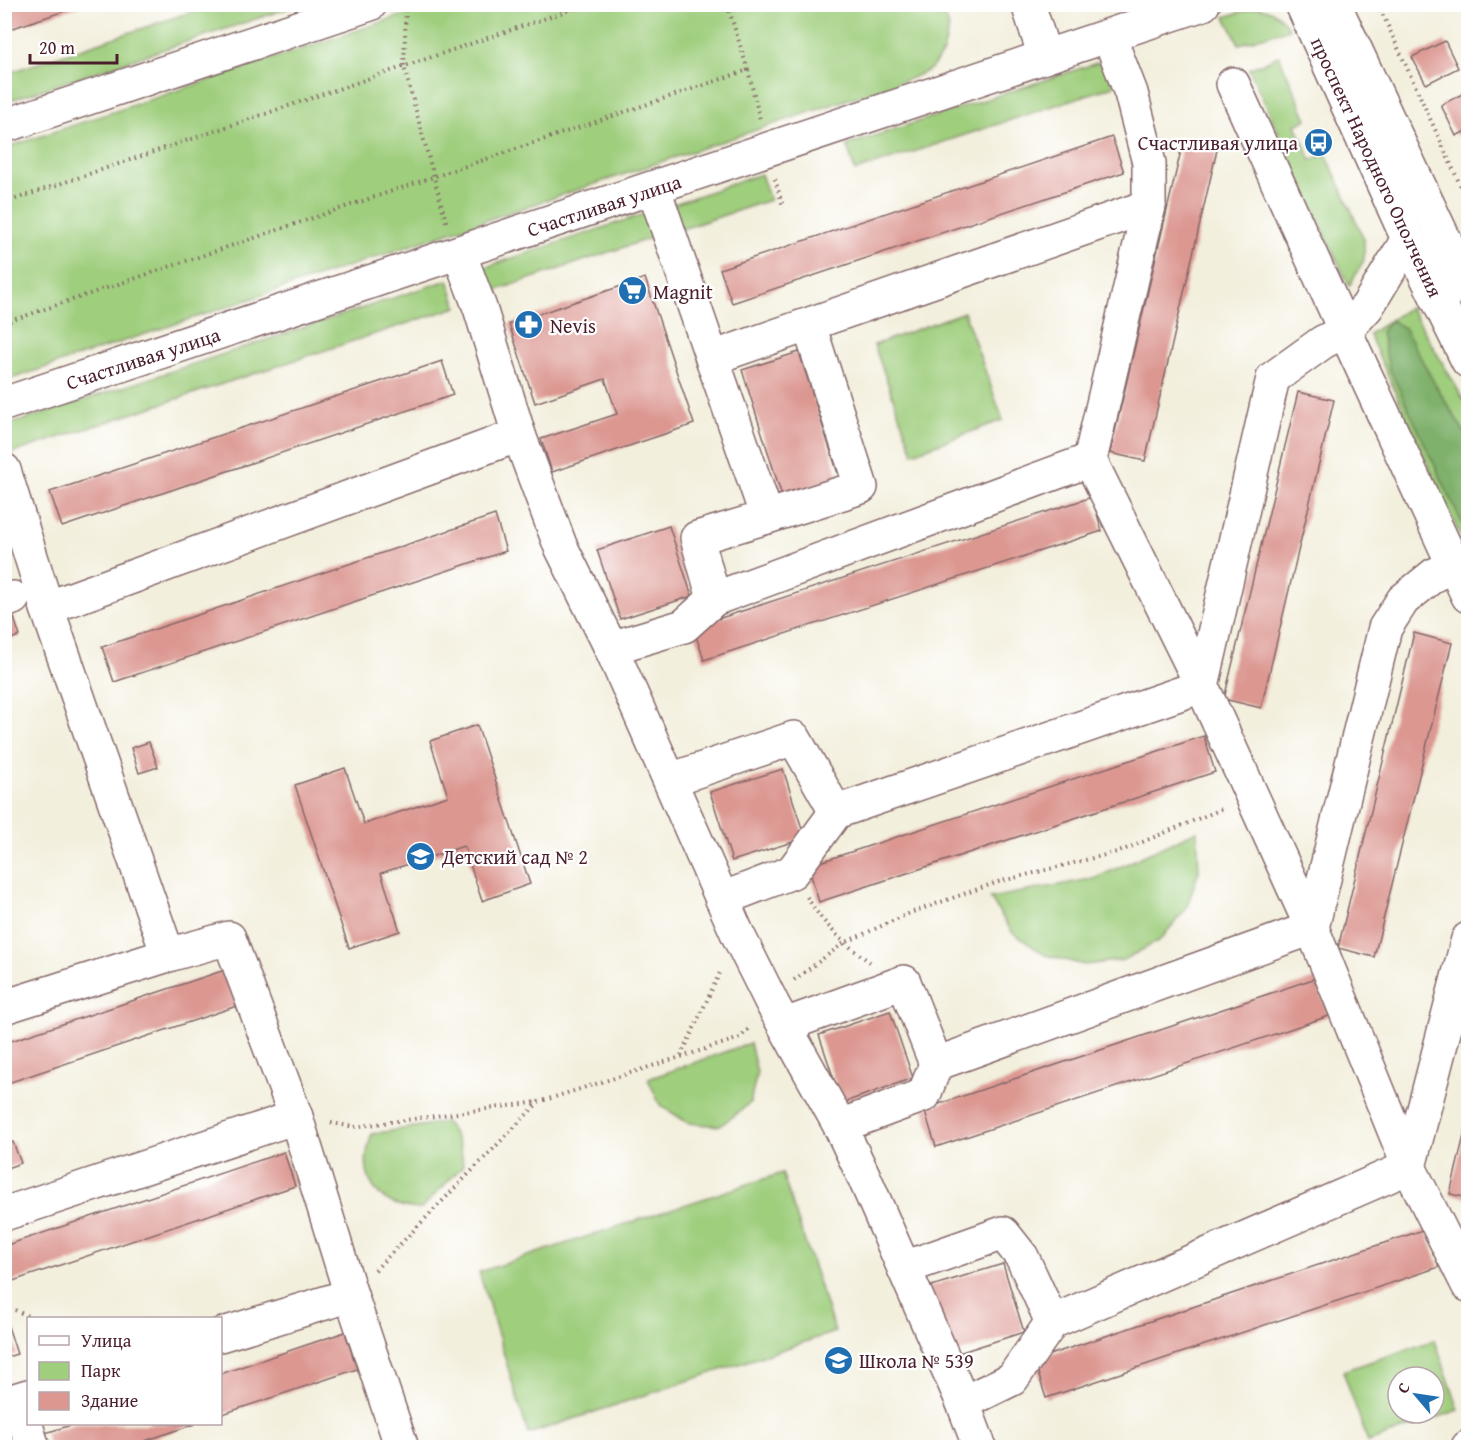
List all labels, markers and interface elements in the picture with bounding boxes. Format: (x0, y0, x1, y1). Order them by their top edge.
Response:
scale bar (30, 27, 117, 65)
street label: проспект Народного Ополчения (1304, 32, 1450, 302)
text: 20 m (39, 34, 75, 61)
bus stop icon: Счастливая улица (1303, 126, 1335, 158)
place label: Счастливая улица (1138, 128, 1298, 157)
street label: Счастливая улица (523, 166, 685, 244)
supermarket icon: Magnit (616, 275, 648, 307)
place label: Magnit (653, 277, 713, 306)
pharmacy icon: Nevis (513, 309, 545, 341)
place label: Nevis (550, 311, 596, 340)
street label: Счастливая улица (62, 319, 224, 397)
school or university icon: Детский сад № 2 (405, 840, 437, 872)
place label: Детский сад № 2 (441, 842, 588, 871)
legend (27, 1317, 222, 1425)
text: Улица (81, 1327, 132, 1354)
school or university icon: Школа № 539 (822, 1344, 854, 1376)
place label: Школа № 539 (859, 1346, 974, 1375)
text: Парк (81, 1357, 121, 1384)
north arrow (1386, 1365, 1446, 1425)
text: С (1390, 1378, 1416, 1398)
text: Здание (81, 1387, 138, 1414)

